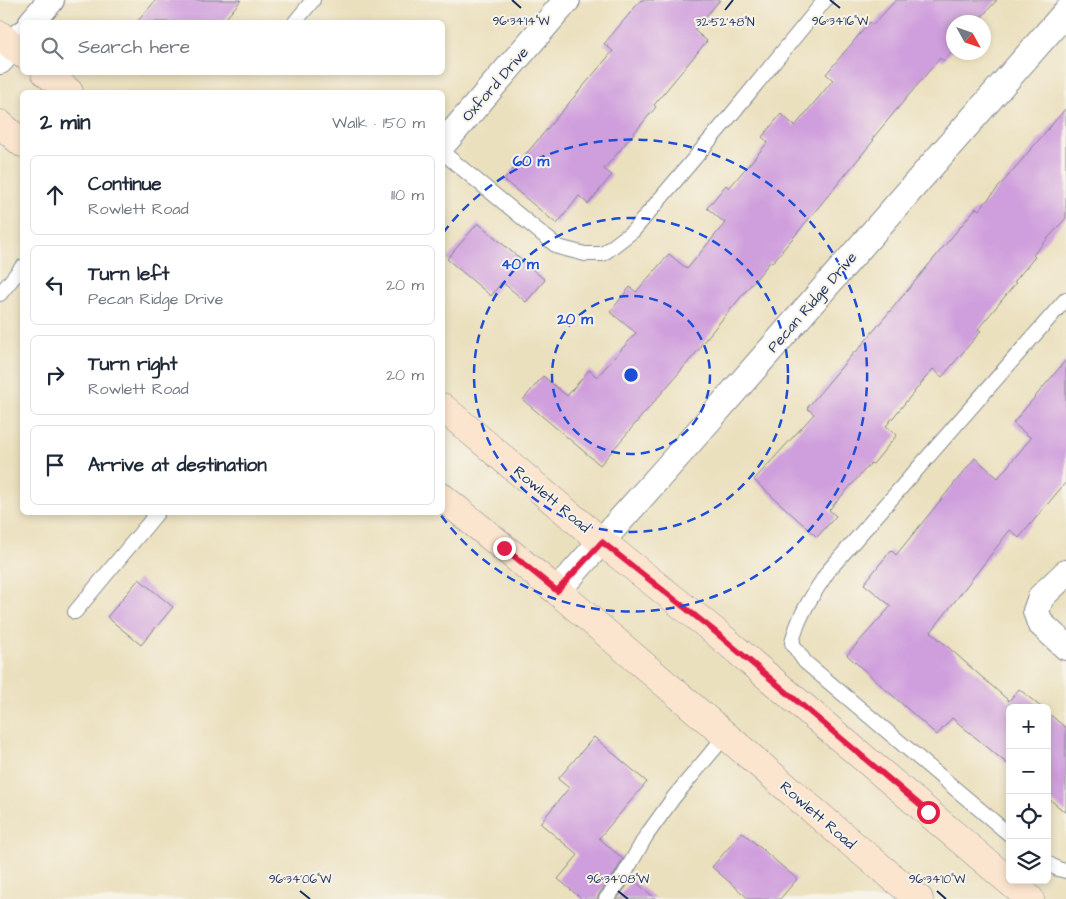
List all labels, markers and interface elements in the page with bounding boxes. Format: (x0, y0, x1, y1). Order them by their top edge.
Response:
text: 96°34'14"W (492, 13, 550, 30)
text: 96°34'16"W (812, 13, 869, 30)
text: 32°52'48"N (695, 14, 755, 31)
north arrow (946, 15, 991, 60)
search box (20, 20, 445, 75)
icon: search (38, 34, 66, 62)
text: Search here (78, 34, 190, 61)
street label: Oxford Drive (457, 42, 534, 126)
text: 2 min (40, 108, 90, 137)
text: Walk · 150 m (332, 112, 425, 134)
text: 60 m (513, 151, 550, 172)
text: Continue (88, 171, 162, 198)
icon: ahead (41, 181, 69, 209)
text: 110 m (391, 184, 424, 206)
text: Rowlett Road (88, 198, 189, 220)
street label: Pecan Ridge Drive (763, 248, 863, 358)
text: 40 m (501, 254, 539, 275)
text: Turn left (88, 261, 169, 288)
icon: left (41, 271, 69, 299)
text: 20 m (386, 274, 424, 296)
text: Pecan Ridge Drive (88, 288, 223, 310)
text: 20 m (556, 309, 593, 330)
text: Turn right (88, 351, 177, 378)
icon: right (41, 361, 69, 389)
text: 20 m (386, 364, 424, 386)
centre of rings (622, 366, 640, 384)
text: Rowlett Road (88, 378, 189, 400)
icon: arrive (41, 451, 69, 479)
text: Arrive at destination (88, 452, 267, 479)
street label: Rowlett Road (509, 461, 595, 538)
route end (493, 537, 516, 560)
map controls (1006, 704, 1051, 884)
button: + (1006, 704, 1051, 749)
button: − (1006, 749, 1051, 794)
street label: Rowlett Road (775, 777, 860, 854)
button: locate (1006, 794, 1051, 839)
route start (917, 801, 940, 824)
button: layers (1006, 839, 1051, 884)
text: 96°34'06"W (269, 871, 332, 888)
text: 96°34'08"W (587, 871, 650, 888)
text: 96°34'10"W (909, 871, 966, 888)

